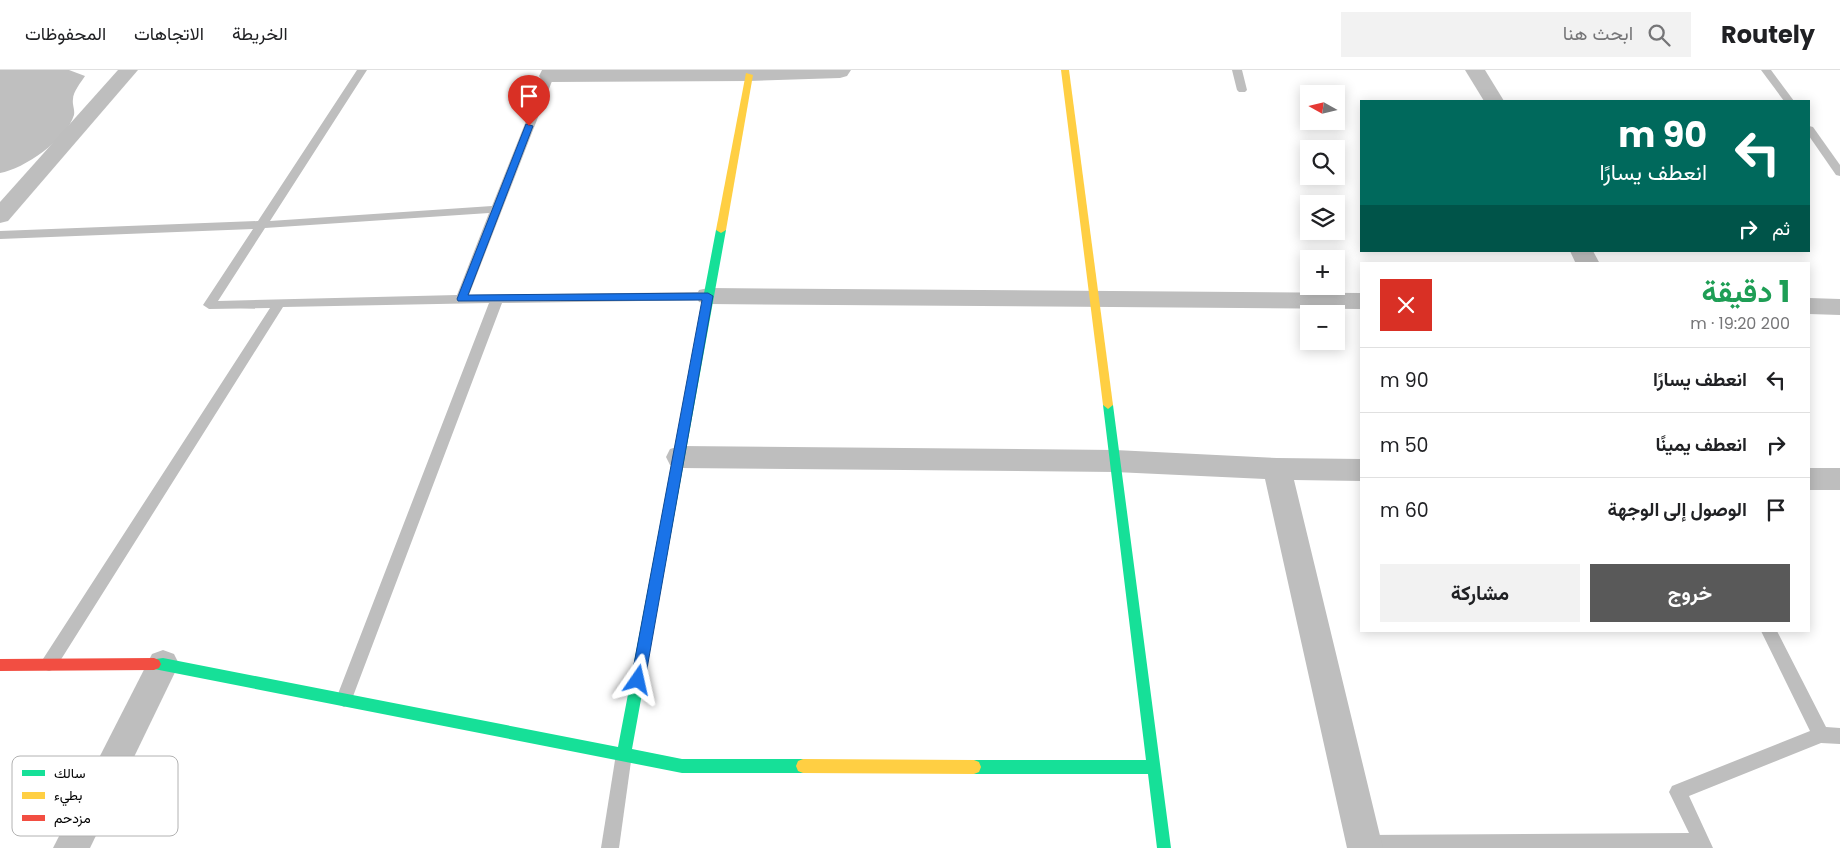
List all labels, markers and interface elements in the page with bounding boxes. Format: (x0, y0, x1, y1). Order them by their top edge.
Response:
search box (1341, 12, 1691, 57)
text: Routely (1721, 18, 1815, 51)
text: ابحث هنا (1563, 20, 1633, 47)
text: المحفوظات (25, 21, 106, 46)
text: الاتجاهات (134, 21, 204, 46)
text: الخريطة (232, 21, 288, 46)
icon: search (1645, 21, 1673, 49)
pin (508, 75, 550, 126)
icon: arrive (515, 82, 543, 110)
north arrow (1300, 85, 1345, 130)
map controls (1300, 85, 1345, 350)
text: 90 m (1618, 110, 1707, 159)
icon: left (1725, 120, 1790, 185)
button: search (1300, 140, 1345, 185)
text: انعطف يسارًا (1600, 157, 1707, 188)
button: layers (1300, 195, 1345, 240)
icon: right (1734, 215, 1762, 243)
text: ثم (1772, 215, 1790, 242)
button: + (1300, 250, 1345, 295)
text: 1 دقيقة (1702, 270, 1790, 313)
button: close (1380, 279, 1432, 331)
button: − (1300, 305, 1345, 350)
text: 200 m · 19:20 (1690, 312, 1790, 335)
text: انعطف يسارًا (1653, 366, 1747, 393)
icon: left (1762, 366, 1790, 394)
text: 90 m (1380, 367, 1429, 394)
text: انعطف يمينًا (1655, 431, 1747, 458)
icon: right (1762, 431, 1790, 459)
text: 50 m (1380, 432, 1429, 459)
text: الوصول إلى الوجهة (1608, 496, 1747, 523)
icon: arrive (1762, 496, 1790, 524)
text: 60 m (1380, 497, 1429, 524)
button: مشاركة (1380, 564, 1580, 622)
button: خروج (1590, 564, 1790, 622)
position arrow (611, 653, 663, 705)
legend (12, 756, 178, 836)
text: سالك (54, 763, 85, 783)
text: بطيء (54, 785, 82, 807)
text: مزدحم (54, 808, 91, 828)

